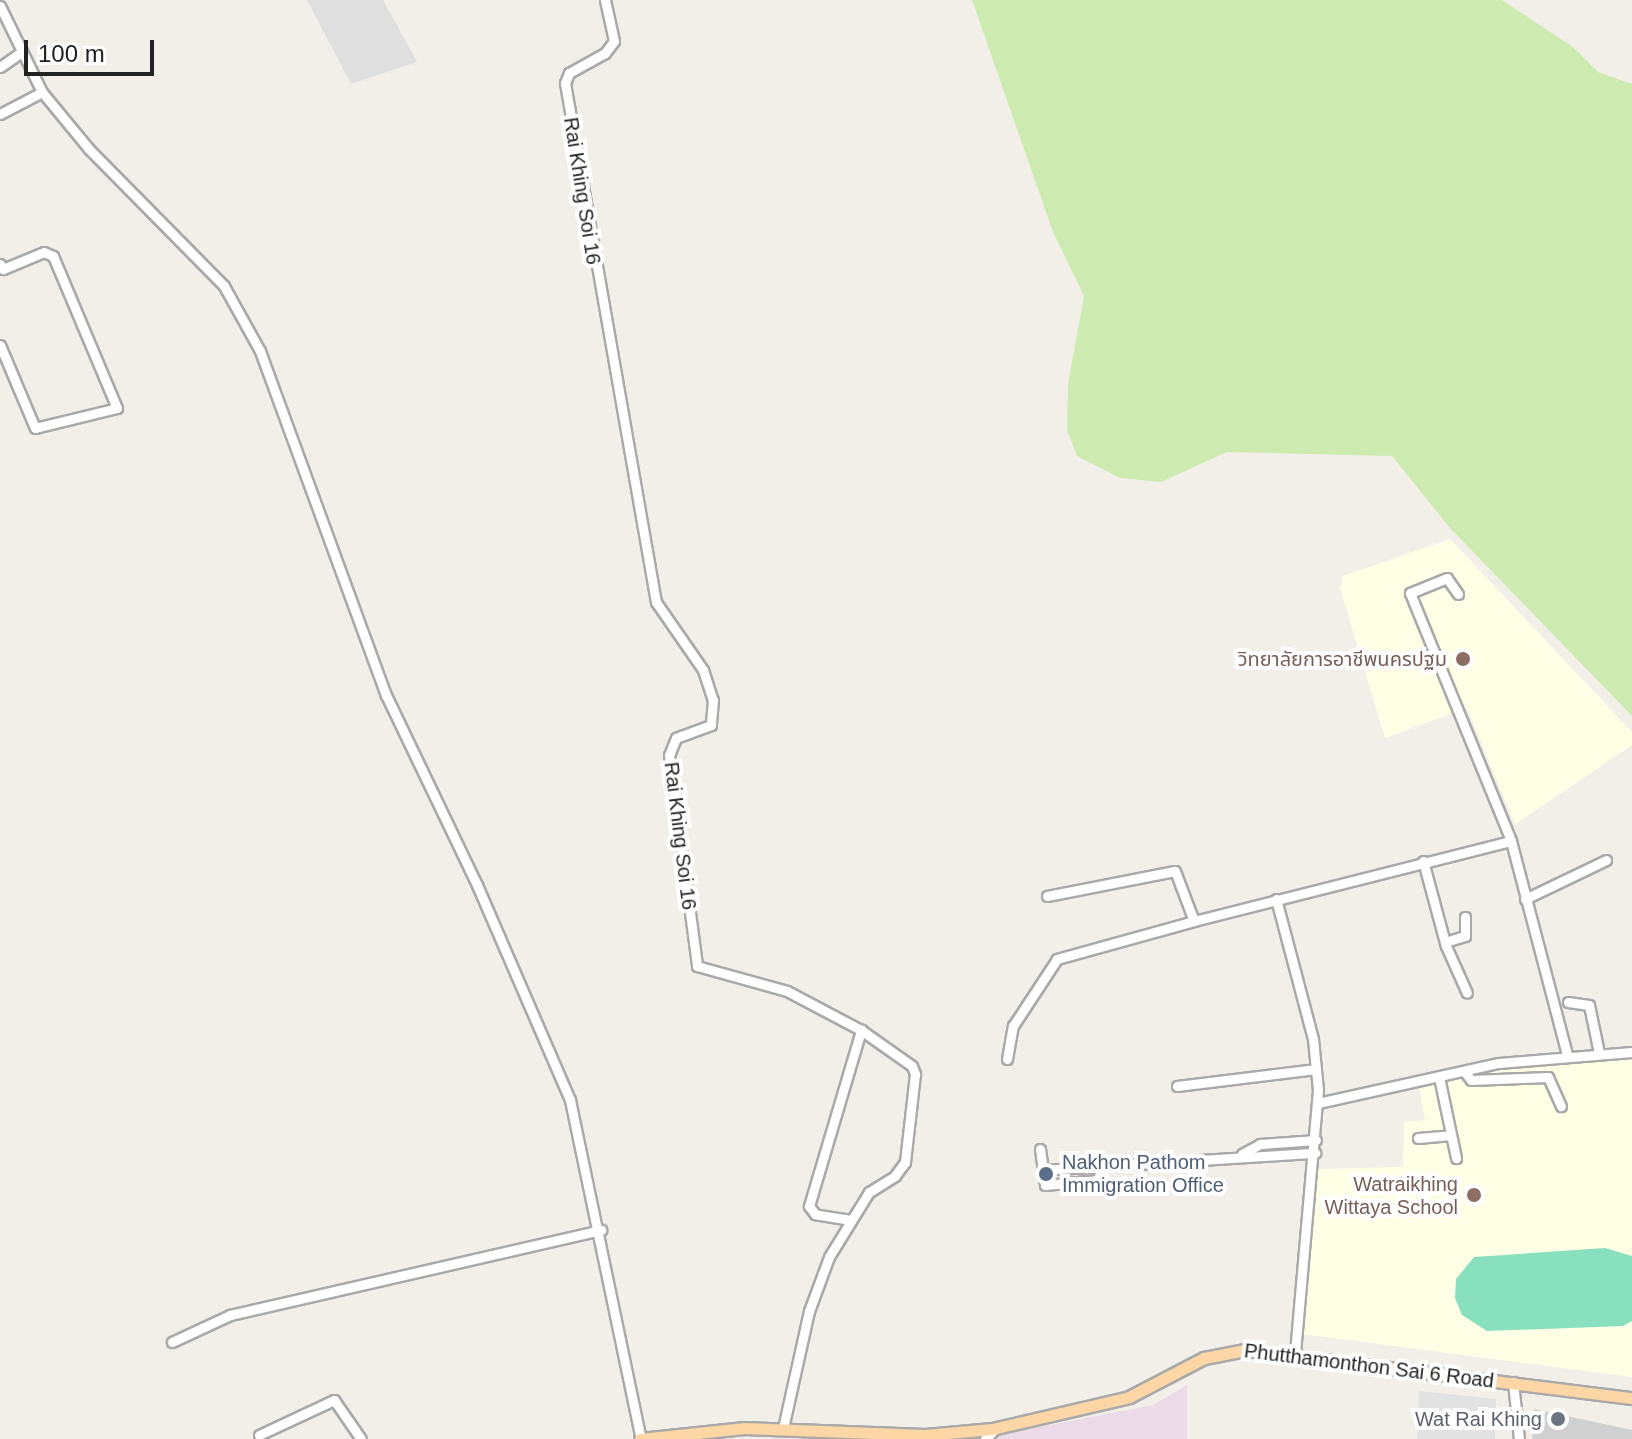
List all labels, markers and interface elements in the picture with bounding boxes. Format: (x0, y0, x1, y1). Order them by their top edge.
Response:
scale bar (28, 24, 158, 74)
text: 100 m (38, 40, 105, 67)
street label: Rai Khing Soi 16 (558, 116, 606, 266)
place label: วิทยาลัยการอาชีพนครปฐม (1238, 647, 1447, 671)
marker: วิทยาลัยการอาชีพนครปฐม (1454, 650, 1472, 668)
street label: Rai Khing Soi 16 (659, 761, 701, 911)
place label: Nakhon Pathom Immigration Office (1062, 1150, 1224, 1197)
marker: Nakhon Pathom Immigration Office (1037, 1165, 1055, 1183)
place label: Watraikhing Wittaya School (1325, 1172, 1458, 1219)
marker: Watraikhing Wittaya School (1465, 1186, 1483, 1204)
street label: Phutthamonthon Sai 6 Road (1243, 1339, 1495, 1393)
place label: Wat Rai Khing (1415, 1407, 1542, 1431)
marker: Wat Rai Khing (1549, 1410, 1567, 1428)

